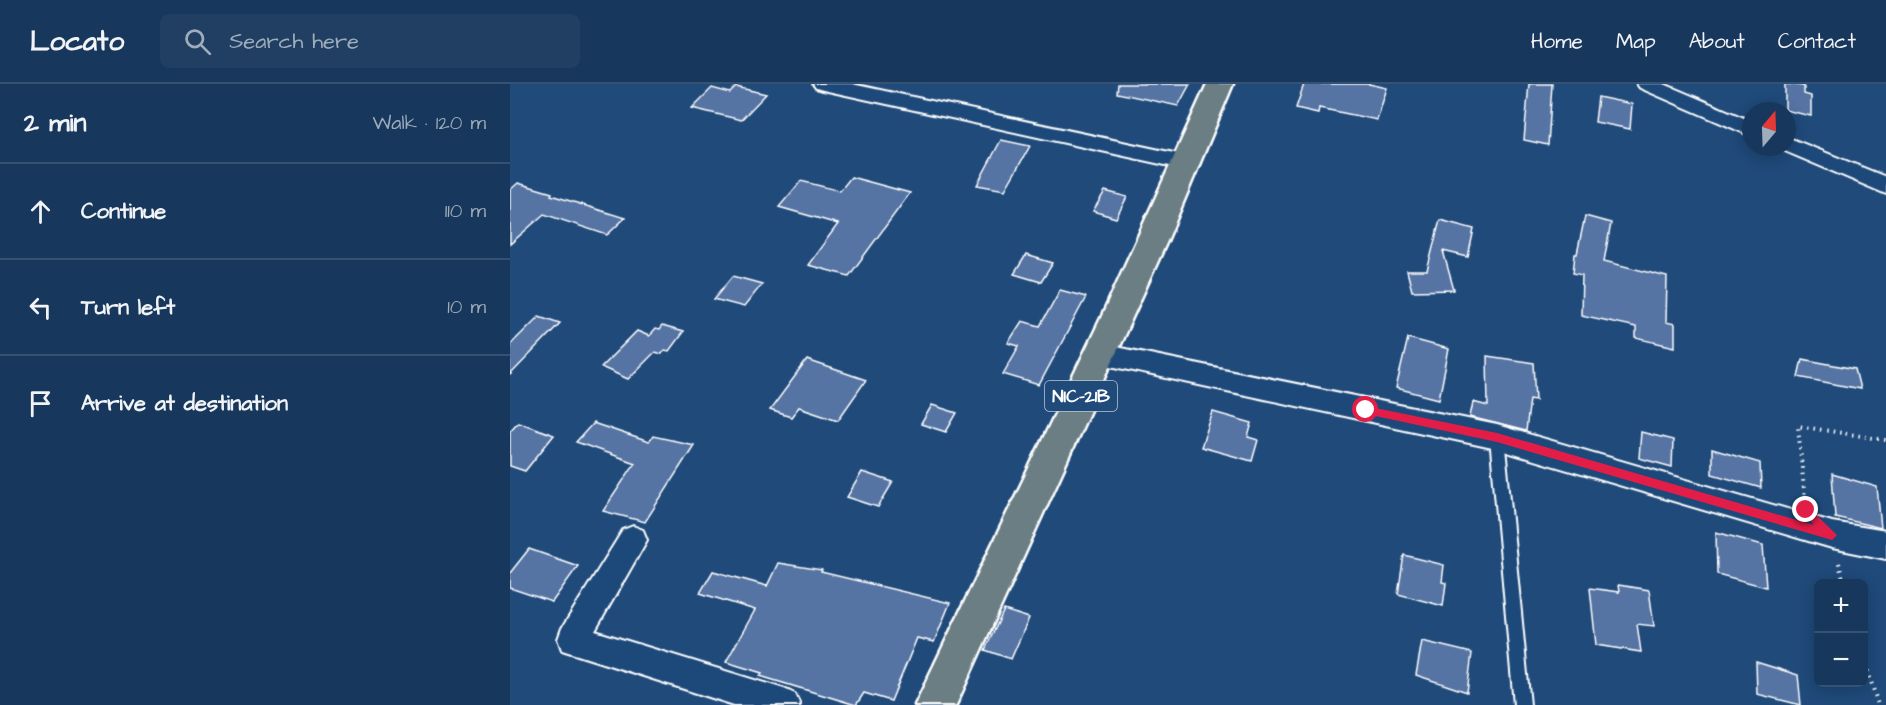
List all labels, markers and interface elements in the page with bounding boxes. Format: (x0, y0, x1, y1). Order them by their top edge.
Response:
search box (160, 14, 580, 68)
text: Locato (30, 22, 124, 61)
icon: search (181, 25, 214, 58)
text: Search here (229, 26, 359, 57)
text: Home (1531, 27, 1583, 56)
text: Map (1616, 27, 1656, 56)
text: About (1689, 27, 1745, 56)
text: Contact (1778, 27, 1856, 56)
north arrow (1742, 102, 1796, 156)
text: 2 min (24, 105, 86, 141)
text: Walk · 120 m (373, 109, 486, 137)
icon: ahead (24, 195, 57, 228)
text: Continue (81, 196, 166, 227)
text: 110 m (445, 197, 486, 225)
icon: left (24, 291, 57, 324)
text: Turn left (81, 292, 175, 323)
text: 10 m (447, 293, 486, 321)
road number: NIC-21B (1045, 381, 1117, 411)
icon: arrive (24, 387, 57, 420)
text: Arrive at destination (81, 388, 288, 419)
route start (1352, 396, 1378, 422)
route end (1792, 496, 1818, 522)
map controls (1814, 579, 1868, 687)
button: + (1814, 579, 1868, 633)
button: − (1814, 633, 1868, 687)

